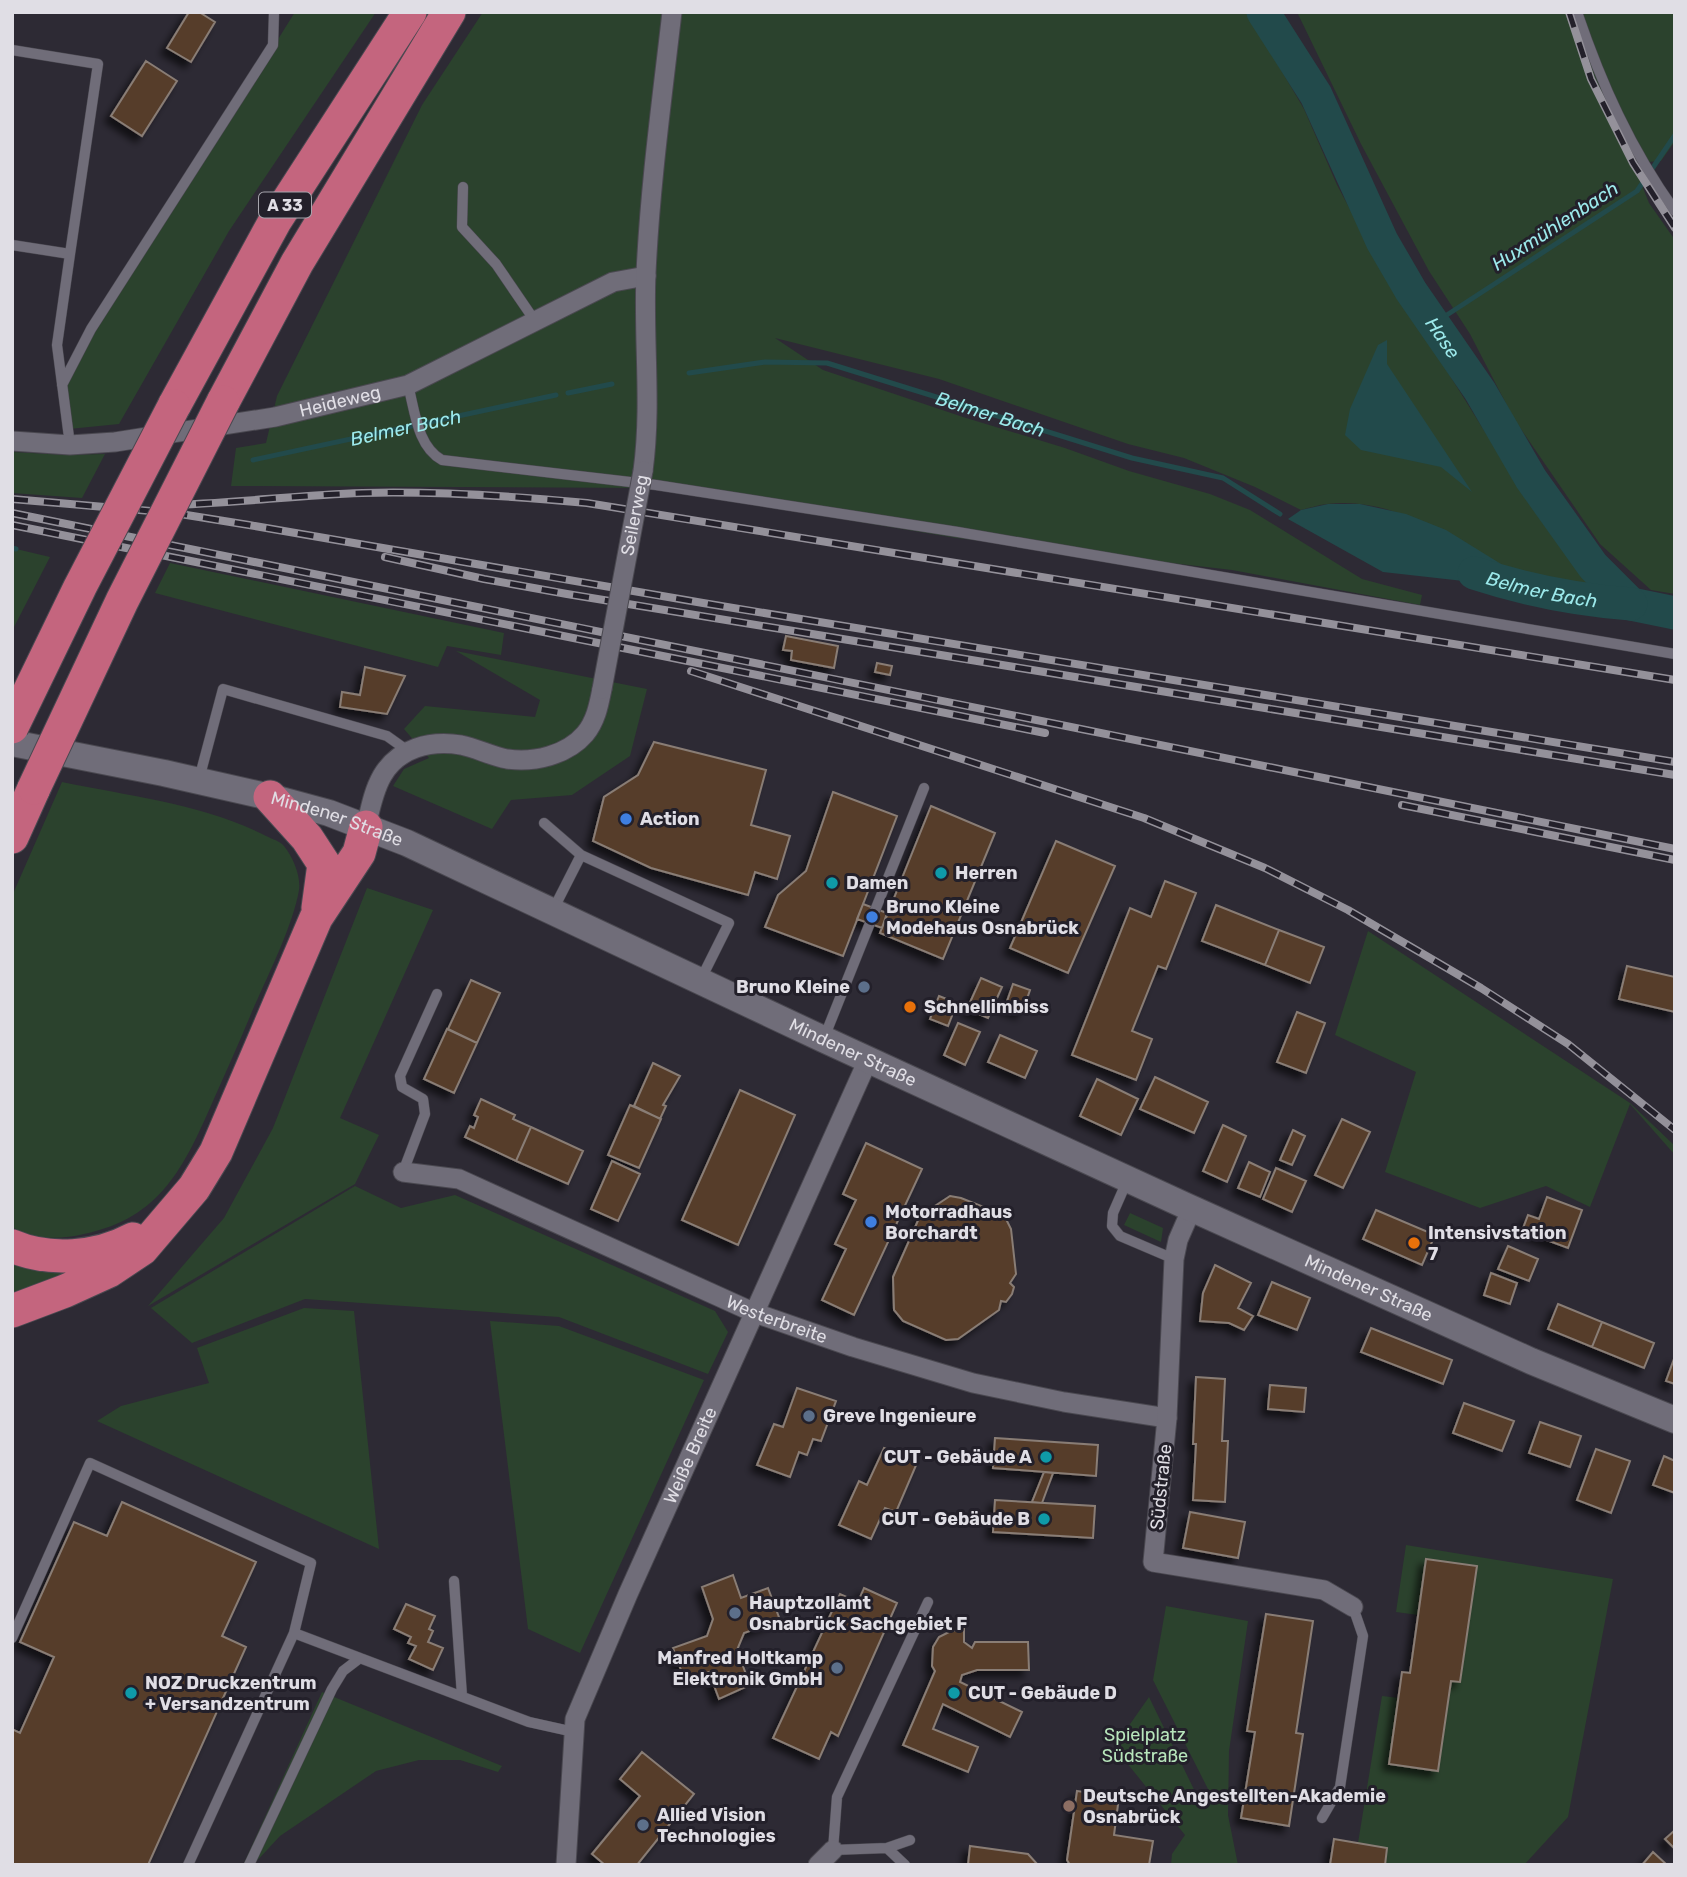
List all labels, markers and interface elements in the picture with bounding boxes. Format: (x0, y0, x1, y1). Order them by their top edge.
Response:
water label: Huxmühlenbach (1487, 176, 1623, 276)
road number: A 33 (259, 192, 311, 218)
water label: Hase (1421, 312, 1466, 363)
street label: Heideweg (297, 381, 383, 422)
water label: Belmer Bach (933, 386, 1048, 442)
water label: Belmer Bach (348, 404, 463, 450)
street label: Seilerweg (616, 473, 653, 557)
water label: Belmer Bach (1484, 566, 1599, 612)
street label: Mindener Straße (269, 787, 406, 851)
place label: Action (640, 808, 700, 830)
marker: Action (618, 811, 634, 827)
place label: Herren (955, 862, 1018, 884)
marker: Herren (933, 865, 949, 881)
place label: Damen (846, 872, 908, 894)
marker: Damen (824, 875, 840, 891)
place label: Bruno Kleine Modehaus Osnabrück (886, 896, 1079, 939)
marker: Bruno Kleine Modehaus Osnabrück (864, 909, 880, 925)
place label: Bruno Kleine (736, 976, 850, 998)
marker: Bruno Kleine (856, 979, 872, 995)
place label: Schnellimbiss (924, 996, 1049, 1018)
marker: Schnellimbiss (902, 999, 918, 1015)
street label: Mindener Straße (786, 1014, 920, 1092)
place label: Motorradhaus Borchardt (885, 1201, 1012, 1244)
marker: Motorradhaus Borchardt (863, 1214, 879, 1230)
place label: Intensivstation 7 (1428, 1222, 1566, 1265)
marker: Intensivstation 7 (1406, 1235, 1422, 1251)
street label: Mindener Straße (1301, 1250, 1436, 1326)
street label: Westerbreite (723, 1290, 830, 1348)
street label: Weiße Breite (659, 1403, 722, 1507)
place label: Greve Ingenieure (823, 1405, 977, 1427)
marker: Greve Ingenieure (801, 1408, 817, 1424)
street label: Südstraße (1146, 1443, 1176, 1531)
place label: CUT - Gebäude A (884, 1446, 1032, 1468)
marker: CUT - Gebäude A (1038, 1449, 1054, 1465)
place label: CUT - Gebäude B (881, 1508, 1030, 1530)
marker: CUT - Gebäude B (1036, 1511, 1052, 1527)
place label: Hauptzollamt Osnabrück Sachgebiet F (749, 1592, 967, 1635)
marker: Hauptzollamt Osnabrück Sachgebiet F (727, 1605, 743, 1621)
place label: Manfred Holtkamp Elektronik GmbH (657, 1647, 823, 1690)
marker: Manfred Holtkamp Elektronik GmbH (829, 1660, 845, 1676)
place label: NOZ Druckzentrum + Versandzentrum (145, 1672, 317, 1715)
place label: CUT - Gebäude D (968, 1682, 1117, 1704)
marker: NOZ Druckzentrum + Versandzentrum (123, 1685, 139, 1701)
marker: CUT - Gebäude D (946, 1685, 962, 1701)
park label: Spielplatz Südstraße (1102, 1724, 1188, 1767)
place label: Deutsche Angestellten-Akademie Osnabrück (1083, 1785, 1386, 1828)
marker: Deutsche Angestellten-Akademie Osnabrück (1061, 1798, 1077, 1814)
place label: Allied Vision Technologies (657, 1804, 776, 1847)
marker: Allied Vision Technologies (635, 1817, 651, 1833)

